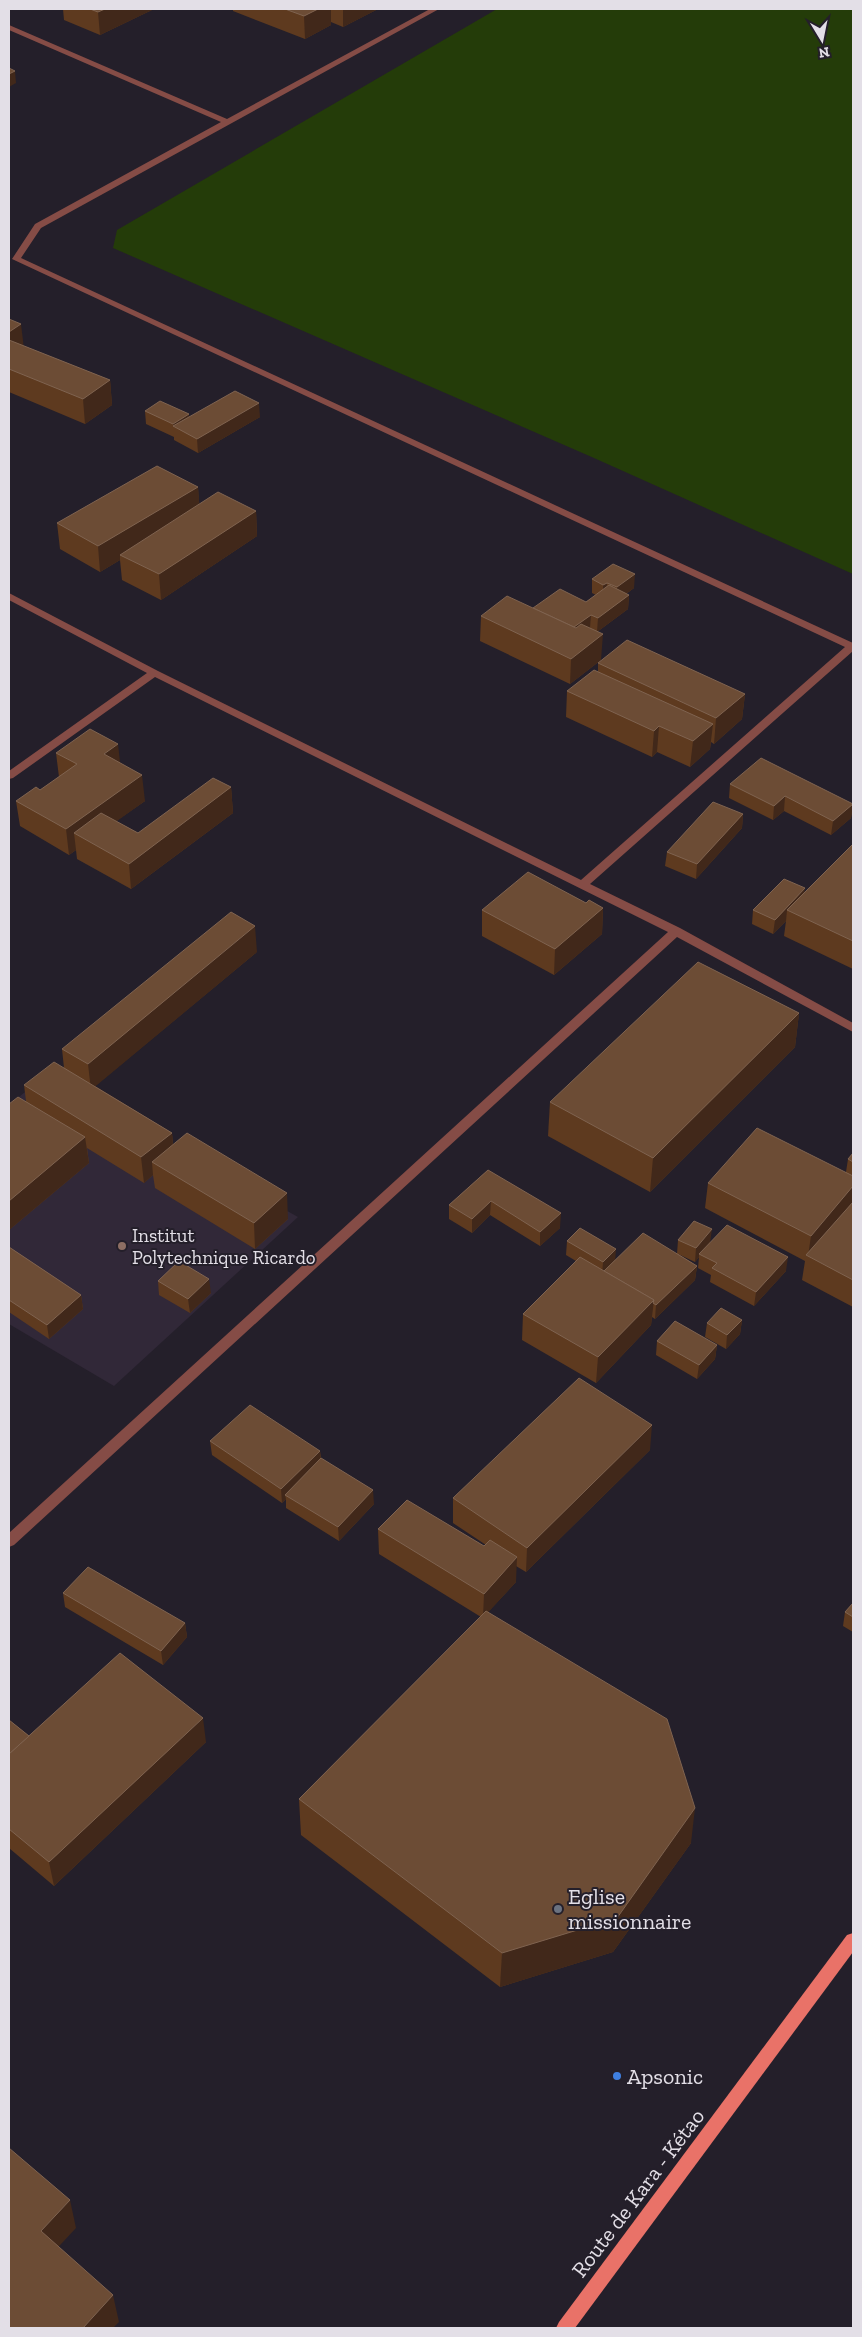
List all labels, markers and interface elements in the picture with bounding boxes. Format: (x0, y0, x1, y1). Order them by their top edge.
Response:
north arrow (797, 15, 847, 65)
text: N (817, 43, 831, 62)
place label: Institut Polytechnique Ricardo (132, 1224, 316, 1269)
marker: Institut Polytechnique Ricardo (116, 1240, 128, 1252)
place label: Eglise missionnaire (568, 1883, 691, 1935)
marker: Eglise missionnaire (552, 1903, 564, 1915)
place label: Apsonic (627, 2063, 703, 2090)
marker: Apsonic (611, 2070, 623, 2082)
street label: Route de Kara - Kétao (566, 2103, 710, 2283)

